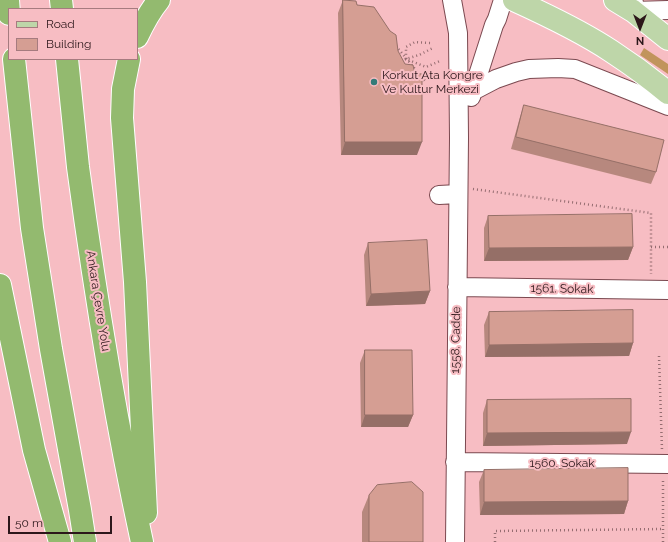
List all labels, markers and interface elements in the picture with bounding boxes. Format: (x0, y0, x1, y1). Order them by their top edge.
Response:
legend (8, 8, 138, 60)
north arrow (620, 8, 660, 48)
text: Road (46, 17, 75, 31)
text: N (636, 34, 644, 47)
text: Building (46, 37, 92, 51)
place label: Korkut Ata Kongre Ve Kultur Merkezi (382, 68, 483, 96)
marker: Korkut Ata Kongre Ve Kultur Merkezi (369, 77, 379, 87)
street label: Ankara Çevre Yolu (83, 250, 113, 352)
street label: 1561. Sokak (530, 281, 594, 297)
street label: 1558. Cadde (448, 306, 464, 374)
street label: 1560. Sokak (529, 456, 595, 470)
scale bar (10, 508, 114, 534)
text: 50 m (15, 516, 43, 530)

